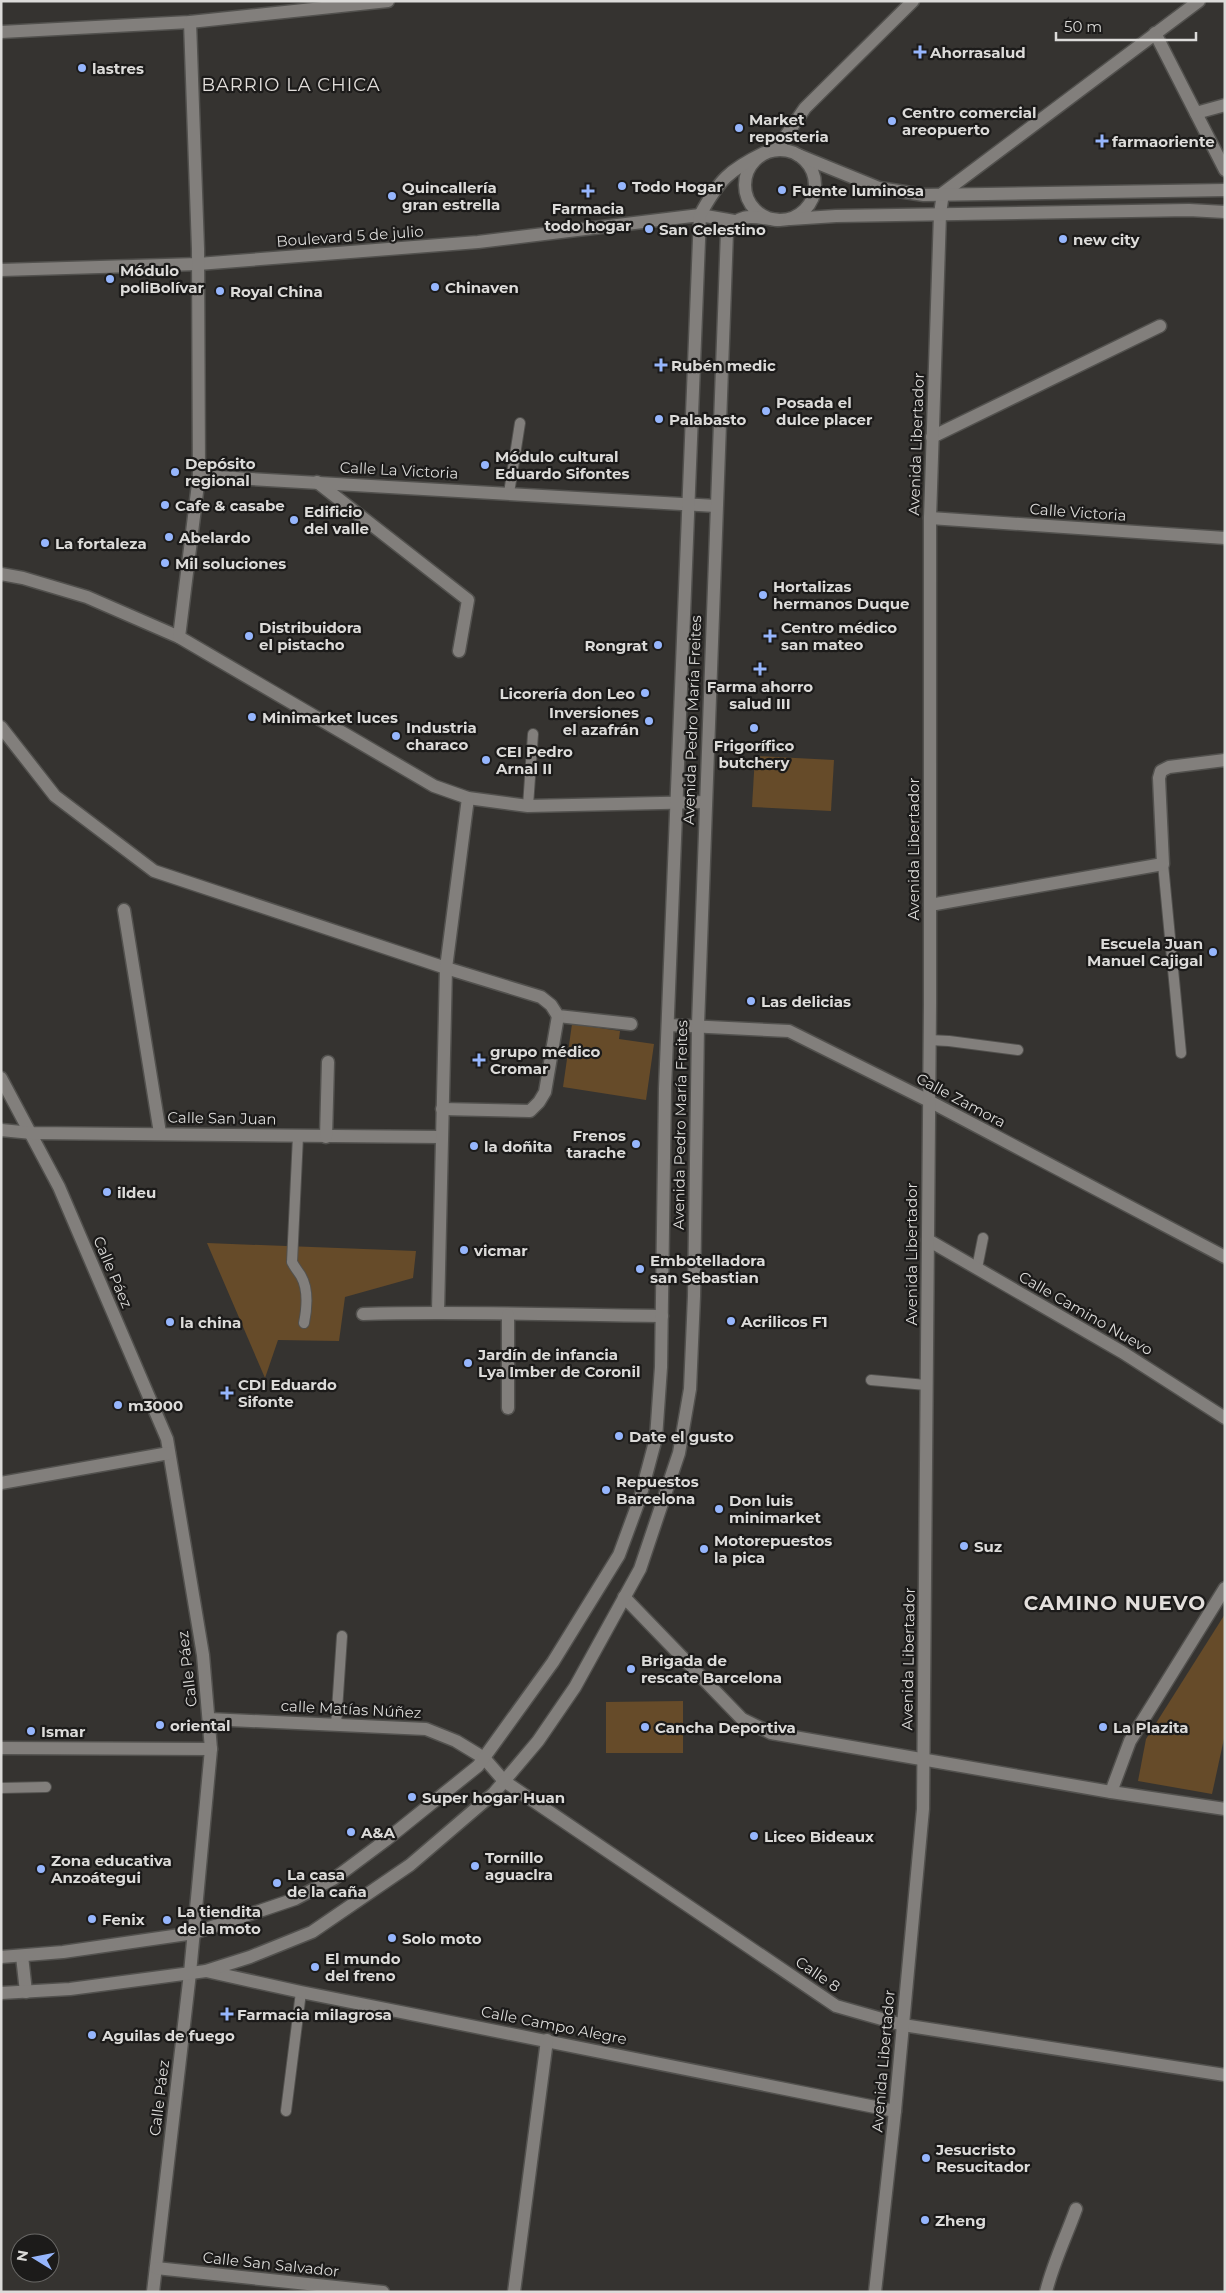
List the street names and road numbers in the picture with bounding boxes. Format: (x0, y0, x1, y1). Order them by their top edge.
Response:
street label: Boulevard 5 de julio (276, 221, 424, 251)
street label: Avenida Libertador (904, 372, 928, 516)
street label: Calle La Victoria (339, 457, 459, 483)
street label: Calle Victoria (1029, 499, 1127, 525)
street label: Avenida Pedro María Freites (679, 615, 705, 825)
street label: Avenida Libertador (904, 777, 923, 921)
street label: Avenida Pedro María Freites (669, 1020, 691, 1230)
street label: Calle Zamora (913, 1068, 1009, 1132)
street label: Calle San Juan (167, 1108, 277, 1128)
street label: Avenida Libertador (902, 1182, 921, 1326)
street label: Calle Páez (89, 1233, 137, 1311)
street label: Calle Camino Nuevo (1016, 1267, 1156, 1359)
street label: Avenida Libertador (897, 1587, 919, 1731)
street label: Calle Páez (173, 1630, 201, 1708)
street label: calle Matías Núñez (280, 1696, 422, 1722)
street label: Calle 8 (792, 1952, 844, 1996)
street label: Avenida Libertador (867, 1989, 899, 2133)
street label: Calle Campo Alegre (479, 2002, 629, 2048)
street label: Calle Páez (145, 2059, 173, 2137)
street label: Calle San Salvador (202, 2247, 340, 2281)

